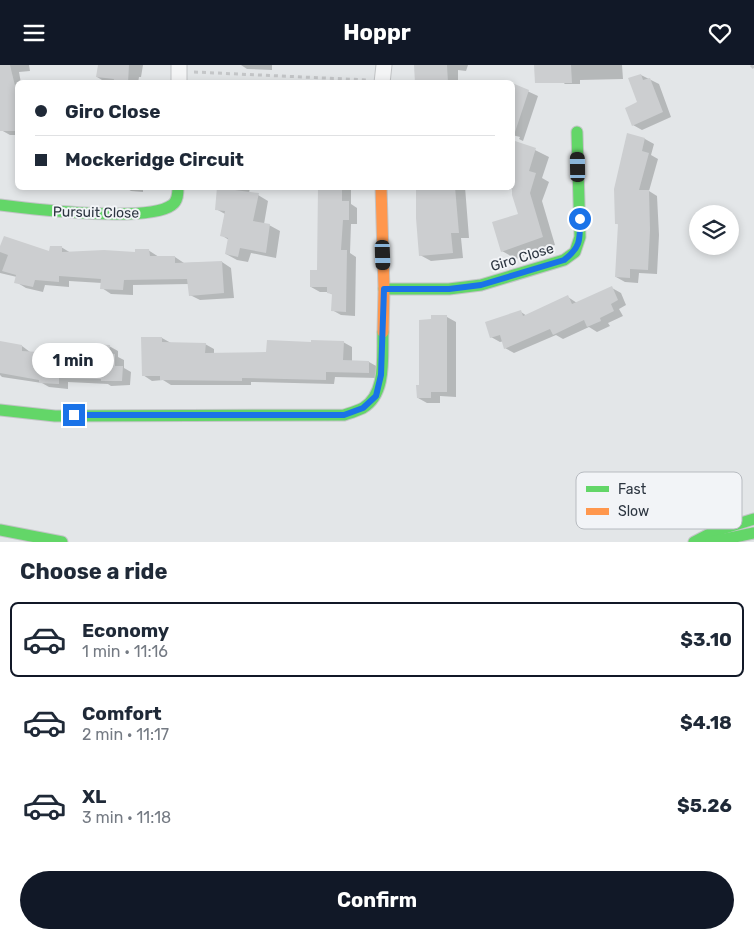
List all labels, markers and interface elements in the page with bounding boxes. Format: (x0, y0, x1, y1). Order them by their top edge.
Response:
icon: menu (20, 19, 48, 47)
text: Hoppr (343, 19, 411, 46)
icon: heart (706, 19, 734, 47)
text: Giro Close (65, 100, 161, 123)
text: Mockeridge Circuit (65, 148, 244, 171)
car (570, 152, 585, 182)
street label: Pursuit Close (53, 203, 139, 222)
map controls (689, 205, 739, 255)
button: layers (689, 205, 739, 255)
route start (569, 208, 591, 230)
car (374, 240, 391, 270)
street label: Giro Close (488, 240, 556, 275)
callout: 1 min (33, 343, 115, 377)
text: 1 min (53, 351, 93, 370)
route end (63, 404, 85, 426)
legend (576, 472, 742, 529)
text: Fast (618, 481, 647, 498)
text: Slow (618, 503, 649, 520)
text: Choose a ride (20, 558, 167, 585)
icon: car (22, 617, 67, 662)
text: Economy (82, 619, 169, 642)
text: $3.10 (680, 628, 732, 651)
text: 1 min · 11:16 (82, 642, 168, 661)
icon: car (22, 700, 67, 745)
text: Comfort (82, 702, 162, 725)
text: $4.18 (680, 711, 732, 734)
text: 2 min · 11:17 (82, 725, 169, 744)
icon: car (22, 783, 67, 828)
text: XL (82, 785, 106, 808)
text: $5.26 (677, 794, 732, 817)
text: 3 min · 11:18 (82, 808, 171, 827)
button: Confirm (20, 871, 734, 929)

